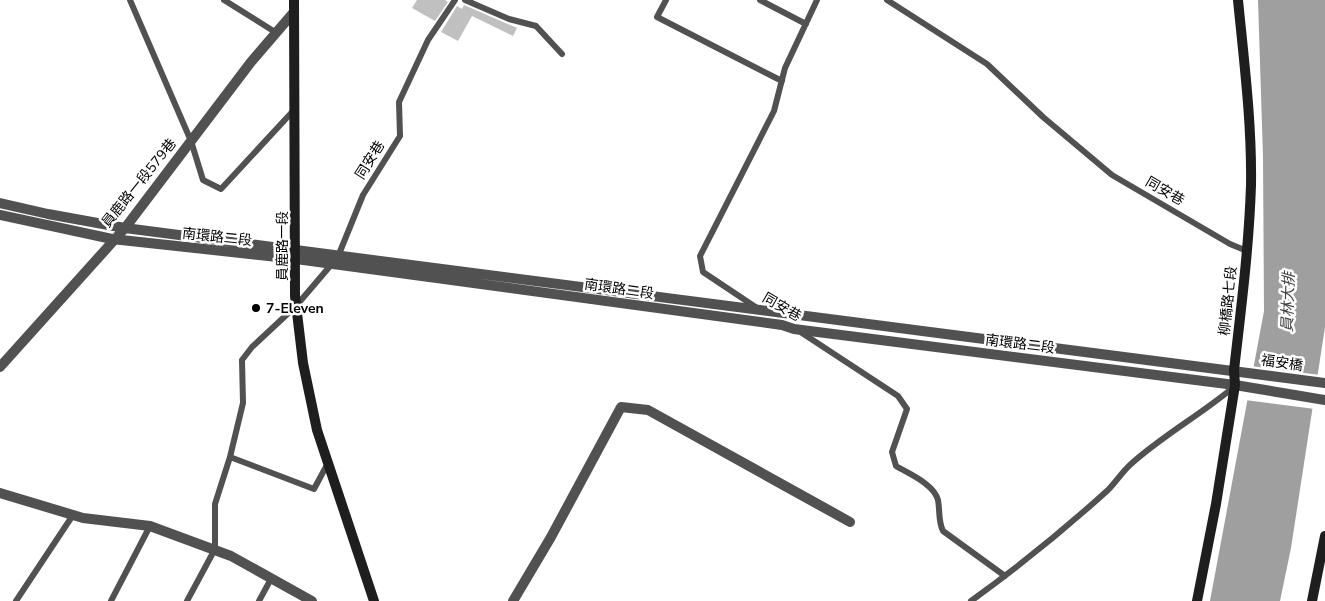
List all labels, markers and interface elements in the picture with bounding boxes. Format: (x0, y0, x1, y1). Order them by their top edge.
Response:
street label: 員鹿路一段579巷 (97, 135, 181, 231)
street label: 同安巷 (351, 137, 389, 183)
street label: 同安巷 (1142, 172, 1188, 210)
street label: 員鹿路一段 (273, 211, 292, 281)
street label: 南環路二段 (181, 224, 253, 250)
street label: 柳橋路七段 (1215, 265, 1241, 337)
water label: 員林大排 (1277, 270, 1299, 332)
street label: 南環路二段 (583, 275, 655, 303)
street label: 同安巷 (759, 288, 805, 326)
place label: 7-Eleven (266, 299, 324, 318)
marker: 7-Eleven (250, 302, 262, 314)
street label: 南環路二段 (984, 330, 1056, 358)
street label: 福安橋 (1260, 351, 1304, 375)

